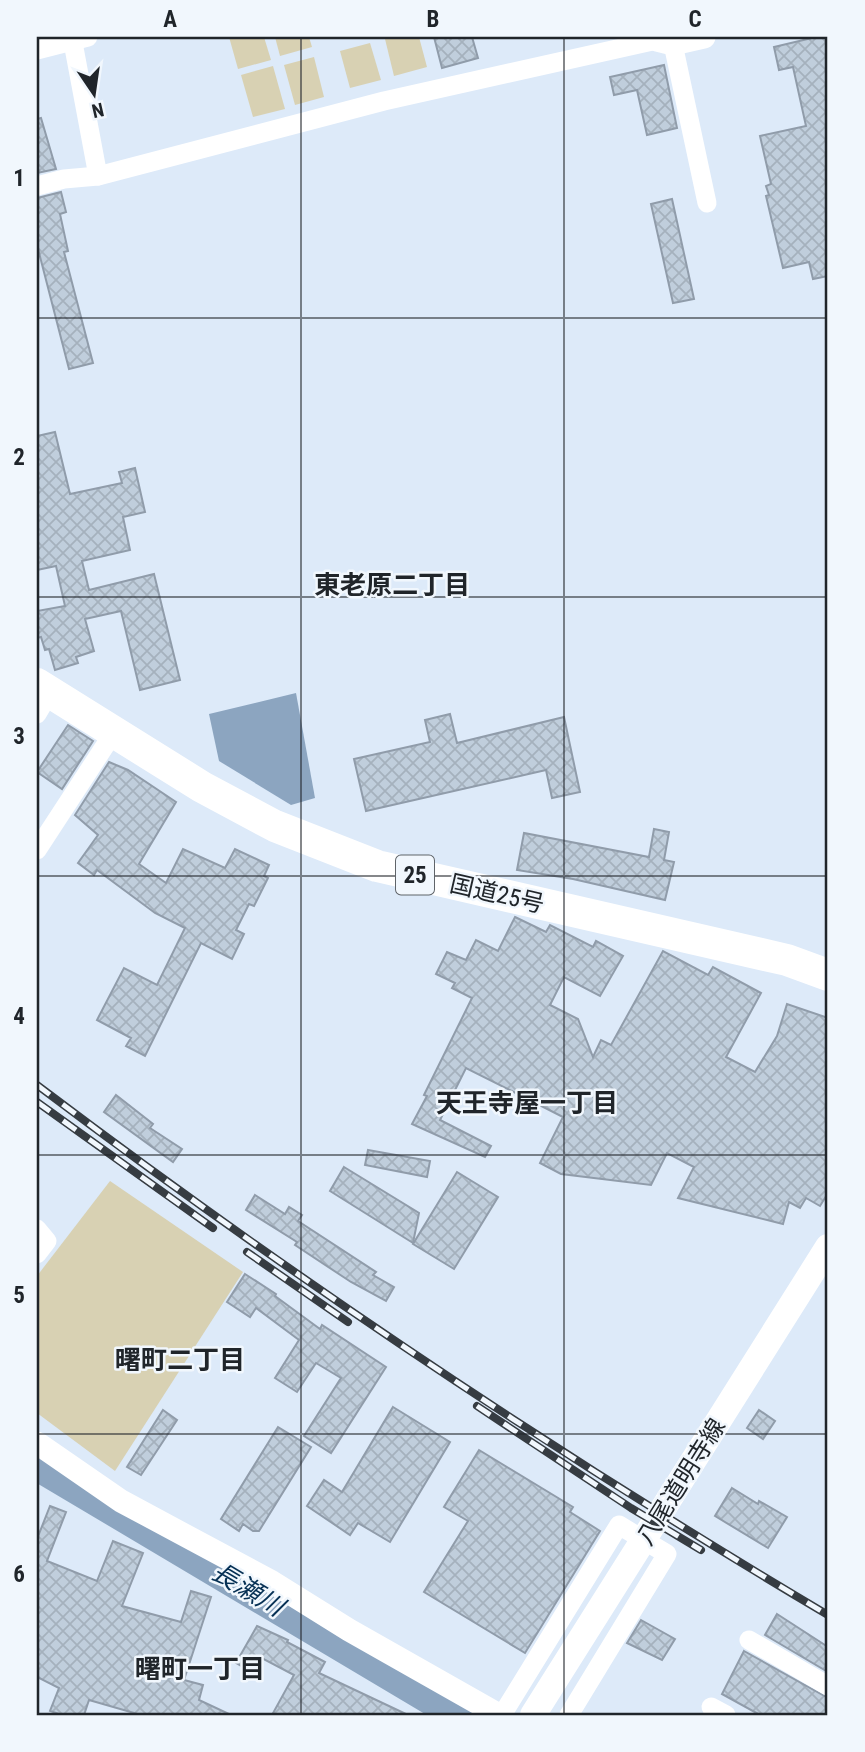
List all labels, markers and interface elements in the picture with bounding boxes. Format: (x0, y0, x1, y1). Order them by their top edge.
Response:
text: A (163, 6, 177, 33)
text: B (427, 6, 439, 33)
text: C (688, 6, 702, 33)
north arrow (60, 60, 130, 130)
text: N (89, 98, 106, 123)
text: 1 (13, 165, 25, 192)
text: 2 (13, 444, 25, 471)
district label: 東老原二丁目 (314, 570, 470, 600)
text: 3 (13, 723, 25, 750)
road number: 25 (396, 856, 434, 894)
street label: 国道25号 (447, 870, 547, 918)
text: 4 (13, 1003, 25, 1030)
district label: 天王寺屋一丁目 (436, 1088, 618, 1118)
text: 5 (13, 1282, 25, 1309)
district label: 曙町二丁目 (115, 1345, 245, 1375)
street label: 八尾道明寺線 (631, 1414, 731, 1550)
water label: 長瀬川 (207, 1556, 292, 1623)
text: 6 (13, 1561, 25, 1588)
district label: 曙町一丁目 (135, 1654, 265, 1684)

